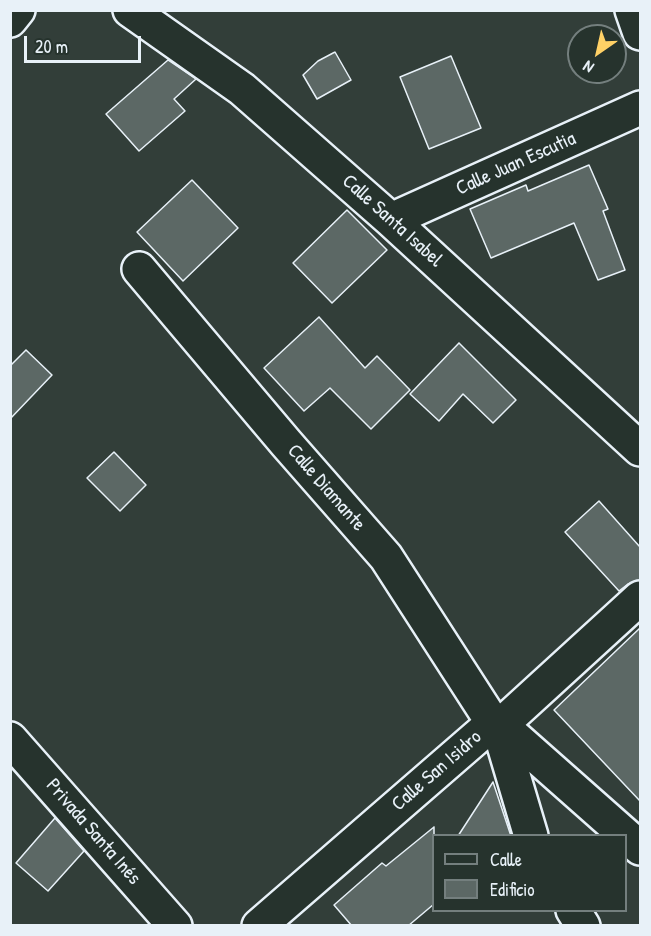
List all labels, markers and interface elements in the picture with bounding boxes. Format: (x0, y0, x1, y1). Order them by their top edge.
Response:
scale bar (27, 24, 144, 62)
north arrow (567, 24, 627, 84)
text: 20 m (35, 34, 68, 59)
text: N (578, 56, 598, 79)
street label: Calle Juan Escutia (452, 127, 580, 201)
street label: Calle Santa Isabel (337, 170, 447, 272)
street label: Calle Diamante (282, 440, 370, 536)
street label: Calle San Isidro (387, 726, 487, 816)
street label: Privada Santa Inés (40, 774, 146, 890)
legend (432, 834, 627, 912)
text: Calle (490, 847, 522, 872)
text: Edificio (490, 877, 534, 902)

